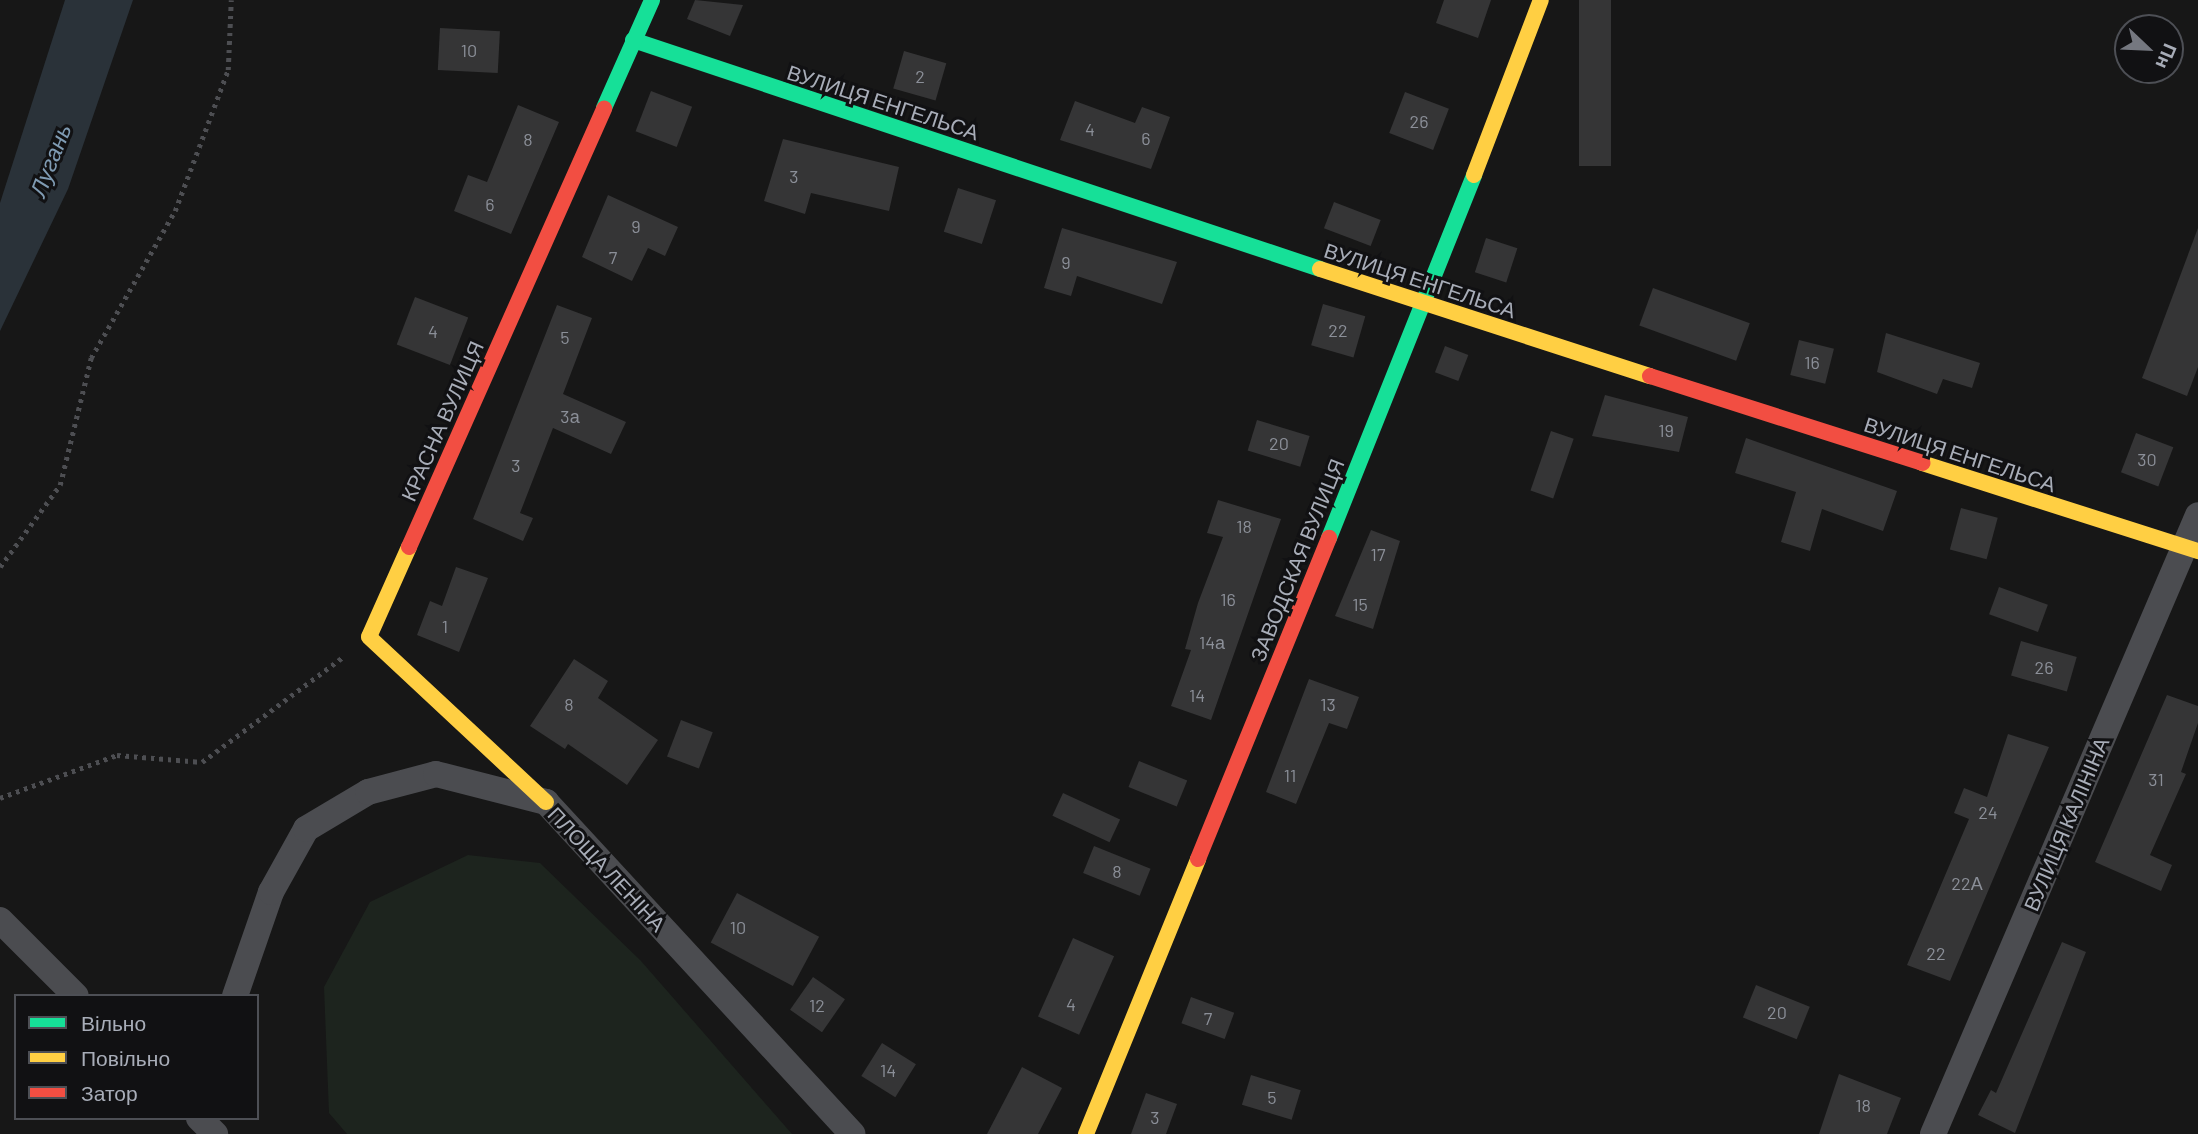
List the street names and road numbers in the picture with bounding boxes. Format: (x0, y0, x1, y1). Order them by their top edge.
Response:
street label: ВУЛИЦЯ ЕНГЕЛЬСА (784, 59, 982, 145)
street label: ВУЛИЦЯ ЕНГЕЛЬСА (1321, 237, 1519, 323)
street label: КРАСНА ВУЛИЦЯ (395, 337, 489, 505)
street label: ВУЛИЦЯ ЕНГЕЛЬСА (1861, 411, 2059, 497)
street label: ЗАВОДСКАЯ ВУЛИЦЯ (1245, 455, 1349, 665)
street label: ВУЛИЦЯ КАЛІНІНА (2018, 733, 2114, 915)
street label: ПЛОЩА ЛЕНІНА (543, 802, 671, 936)

